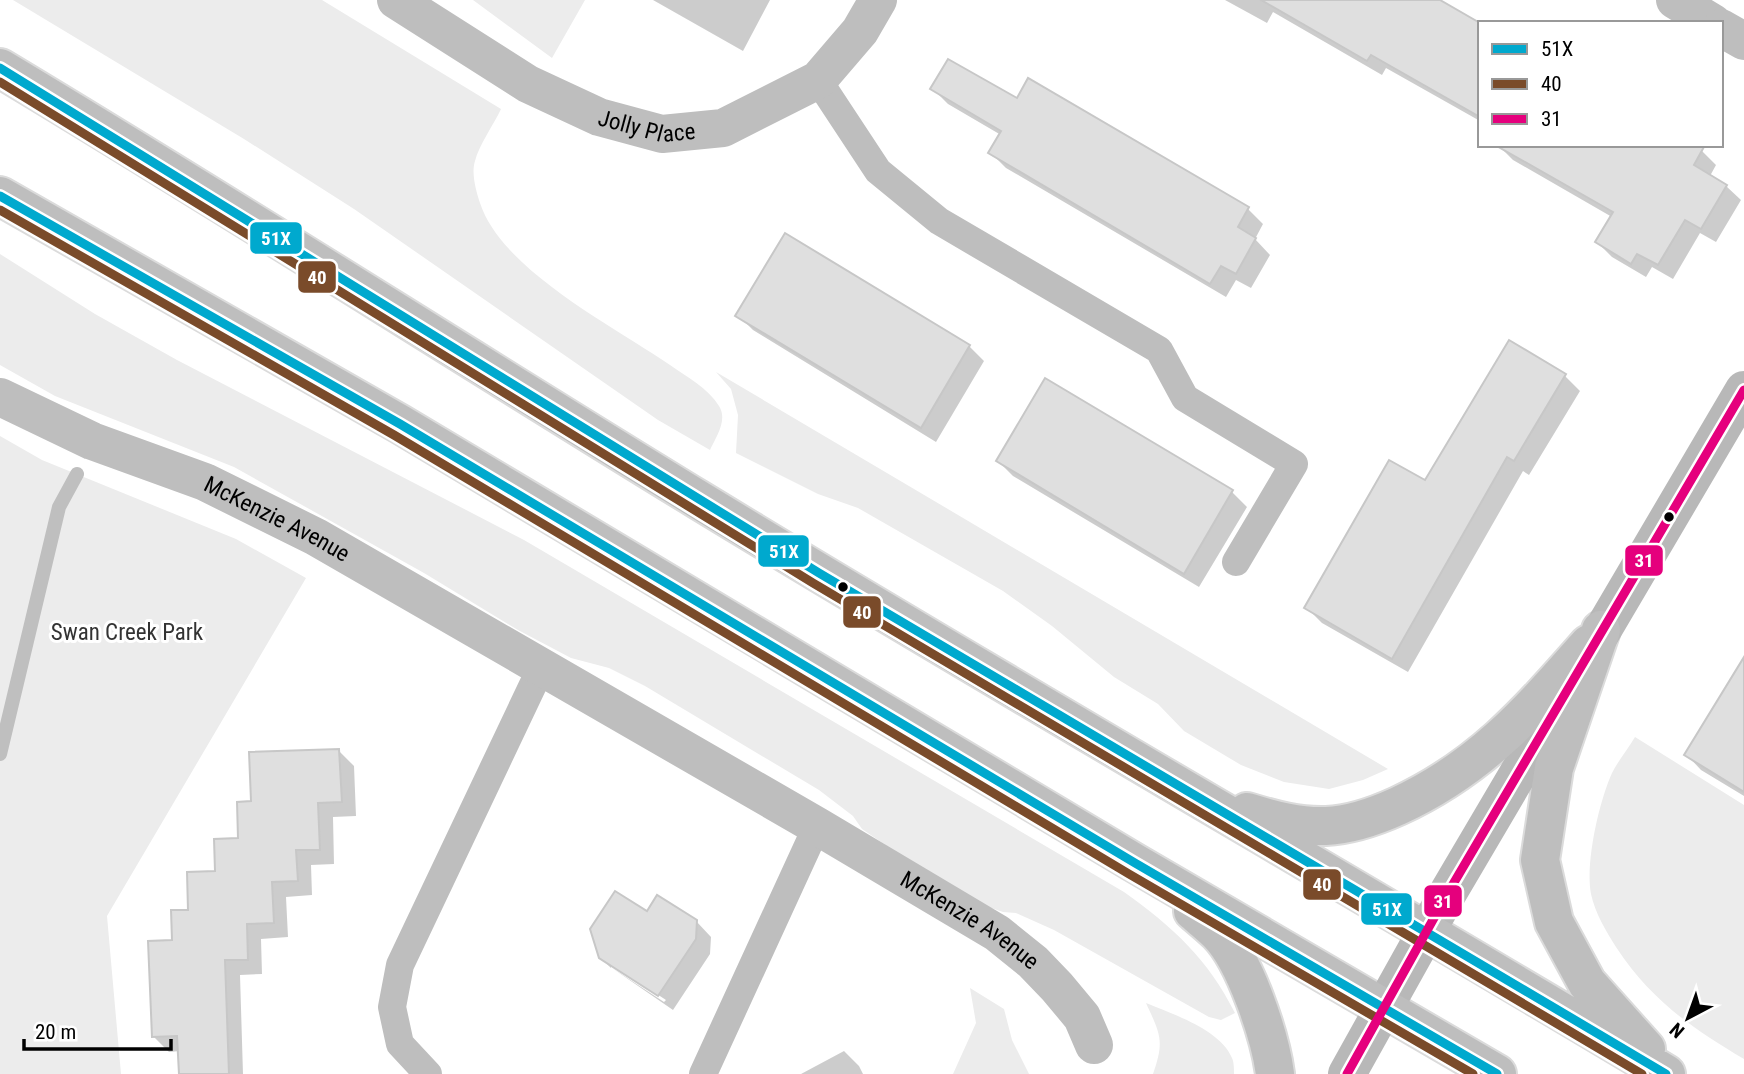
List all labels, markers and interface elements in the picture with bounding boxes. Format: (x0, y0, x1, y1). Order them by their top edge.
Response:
legend (1478, 21, 1723, 147)
text: 51X (1541, 37, 1573, 61)
text: 40 (1541, 72, 1562, 96)
street label: Jolly Place (595, 104, 696, 148)
text: 31 (1541, 107, 1562, 131)
line badge: 51X (249, 221, 303, 255)
text: 51X (261, 227, 291, 250)
line badge: 40 (297, 260, 337, 294)
text: 40 (307, 266, 327, 289)
street label: McKenzie Avenue (200, 471, 354, 568)
unlabelled marker (1662, 510, 1676, 524)
line badge: 51X (757, 534, 810, 568)
text: 51X (769, 540, 799, 563)
line badge: 31 (1624, 544, 1664, 577)
text: 31 (1634, 549, 1654, 572)
unlabelled marker (836, 580, 850, 594)
line badge: 40 (842, 595, 882, 629)
text: 40 (852, 601, 872, 624)
park label: Swan Creek Park (51, 619, 204, 646)
street label: McKenzie Avenue (895, 866, 1044, 975)
line badge: 40 (1302, 868, 1342, 901)
text: 40 (1312, 873, 1332, 896)
line badge: 31 (1423, 884, 1463, 918)
text: 31 (1433, 890, 1453, 913)
line badge: 51X (1360, 892, 1413, 926)
text: 51X (1372, 898, 1402, 921)
north arrow (1653, 983, 1723, 1053)
scale bar (24, 1007, 172, 1052)
text: N (1665, 1018, 1689, 1043)
text: 20 m (35, 1020, 76, 1044)

